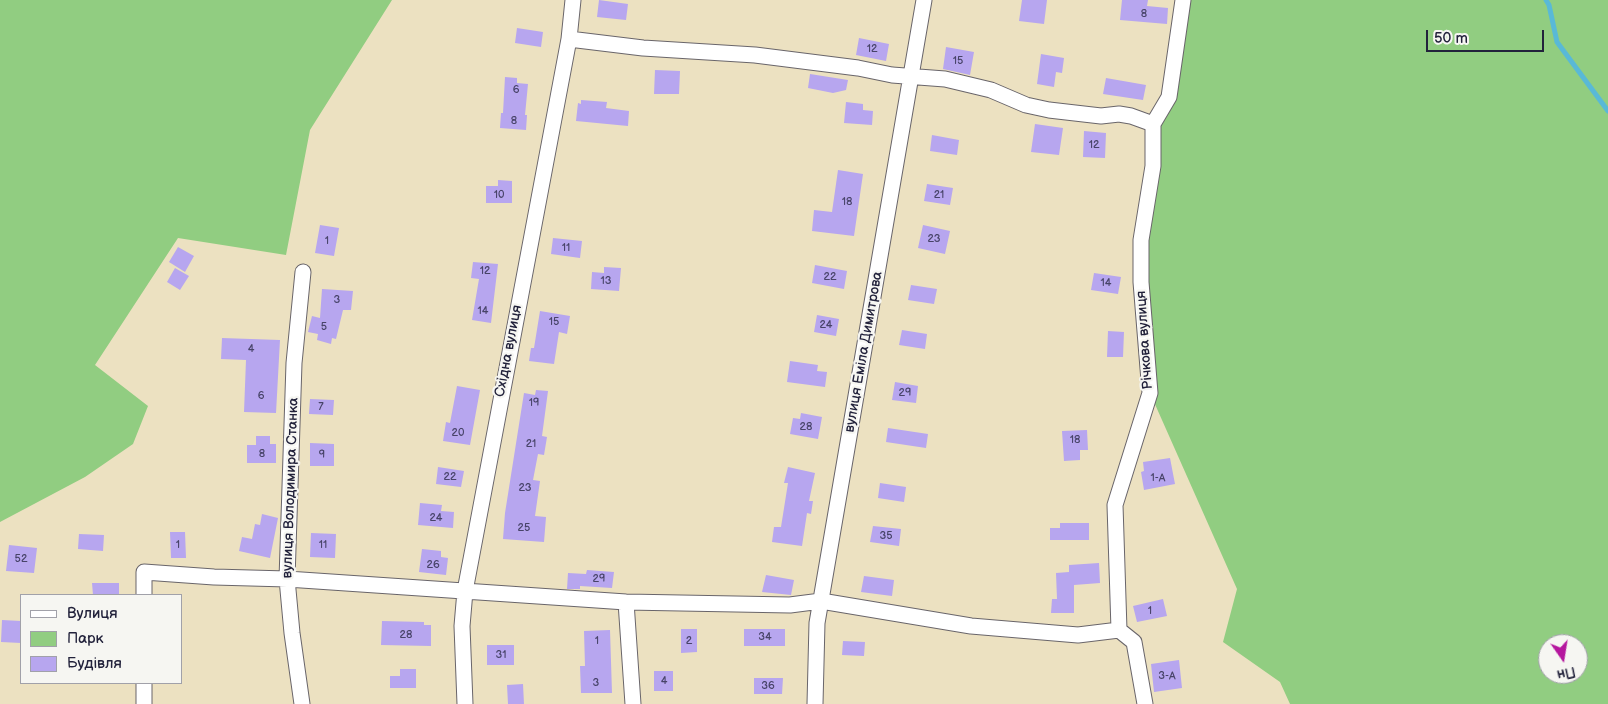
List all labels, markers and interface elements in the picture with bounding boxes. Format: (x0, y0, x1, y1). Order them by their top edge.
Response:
house number: 8 (1141, 7, 1147, 21)
scale bar (1428, 20, 1546, 52)
text: 50 m (1434, 29, 1468, 48)
house number: 12 (867, 42, 877, 56)
house number: 15 (953, 54, 963, 68)
house number: 6 (513, 83, 519, 97)
house number: 8 (511, 114, 517, 128)
house number: 12 (1089, 138, 1099, 152)
house number: 10 (494, 188, 504, 202)
house number: 21 (934, 188, 944, 202)
house number: 18 (842, 195, 852, 209)
house number: 23 (927, 232, 941, 246)
house number: 1 (325, 234, 329, 248)
house number: 11 (562, 241, 570, 255)
house number: 12 (480, 264, 490, 278)
house number: 22 (824, 270, 836, 284)
street label: вулиця Еміла Димитрова (842, 270, 886, 434)
house number: 13 (600, 274, 612, 288)
house number: 14 (1101, 276, 1111, 290)
street label: Річкова вулиця (1133, 290, 1157, 390)
house number: 3 (334, 293, 340, 307)
house number: 14 (478, 304, 488, 318)
street label: Східна вулиця (492, 304, 526, 398)
house number: 15 (549, 315, 559, 329)
house number: 24 (819, 318, 833, 332)
house number: 5 (321, 320, 327, 334)
house number: 4 (248, 342, 254, 356)
house number: 29 (899, 386, 911, 400)
house number: 6 (258, 389, 264, 403)
house number: 19 (529, 396, 539, 410)
street label: вулиця Володимира Станка (279, 397, 303, 579)
house number: 7 (318, 400, 324, 414)
house number: 28 (800, 420, 812, 434)
house number: 20 (452, 426, 464, 440)
house number: 18 (1070, 433, 1080, 447)
house number: 21 (526, 437, 536, 451)
house number: 8 (259, 447, 265, 461)
house number: 9 (319, 448, 325, 462)
house number: 22 (444, 470, 456, 484)
house number: 1-А (1151, 471, 1165, 485)
house number: 23 (518, 481, 532, 495)
house number: 24 (429, 511, 443, 525)
house number: 25 (518, 521, 530, 535)
house number: 35 (879, 529, 893, 543)
house number: 1 (176, 538, 180, 552)
house number: 11 (319, 538, 327, 552)
house number: 52 (15, 552, 27, 566)
house number: 26 (426, 558, 440, 572)
house number: 29 (593, 572, 605, 586)
legend (20, 594, 182, 684)
text: Вулиця (67, 604, 118, 623)
house number: 1 (1148, 604, 1152, 618)
house number: 28 (400, 628, 412, 642)
text: Парк (67, 629, 104, 648)
house number: 34 (758, 630, 772, 644)
house number: 1 (595, 634, 599, 648)
house number: 2 (686, 634, 692, 648)
north arrow (1538, 634, 1588, 684)
house number: 31 (495, 648, 507, 662)
text: Будівля (67, 654, 122, 673)
text: Пн (1555, 663, 1577, 684)
house number: 3-А (1158, 669, 1176, 683)
house number: 4 (661, 674, 667, 688)
house number: 3 (593, 676, 599, 690)
house number: 36 (761, 679, 775, 693)

